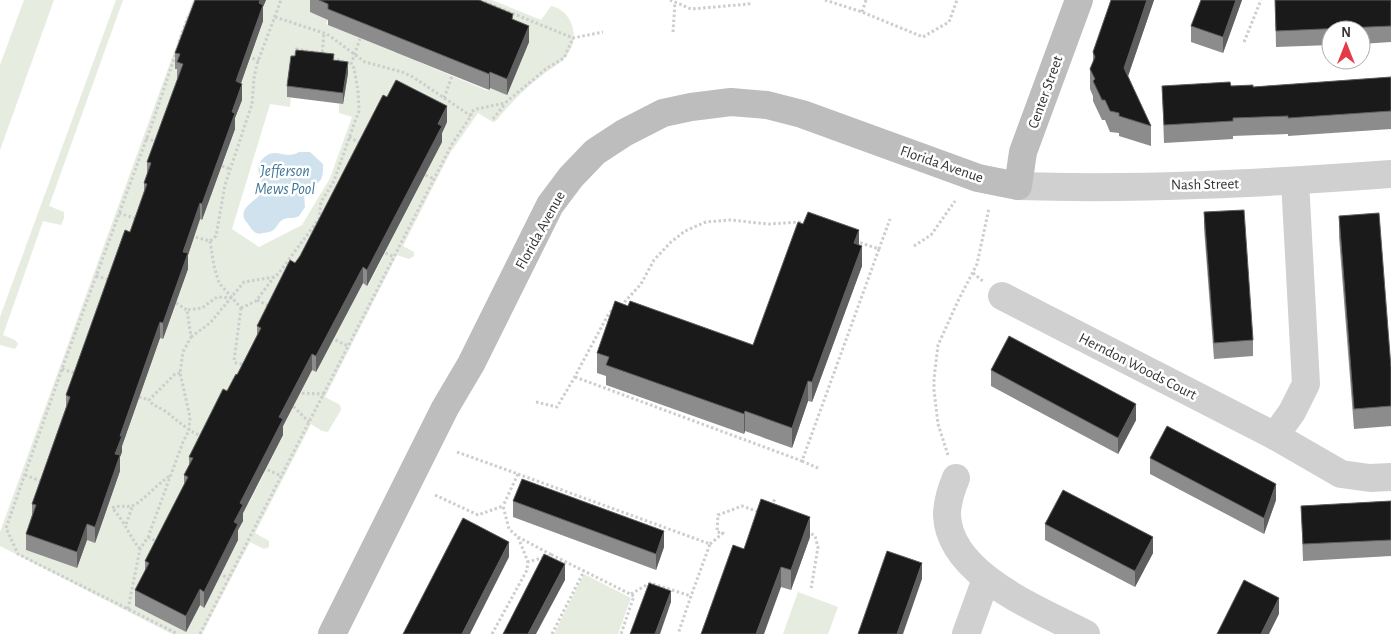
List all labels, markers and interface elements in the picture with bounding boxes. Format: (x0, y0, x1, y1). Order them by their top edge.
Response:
north arrow (1321, 20, 1371, 70)
text: N (1341, 26, 1351, 40)
street label: Center Street (1025, 54, 1066, 131)
street label: Florida Avenue (898, 143, 985, 186)
water label: Jefferson Mews Pool (255, 163, 315, 197)
street label: Nash Street (1171, 176, 1239, 193)
street label: Florida Avenue (513, 189, 568, 272)
street label: Herndon Woods Court (1076, 330, 1199, 403)

